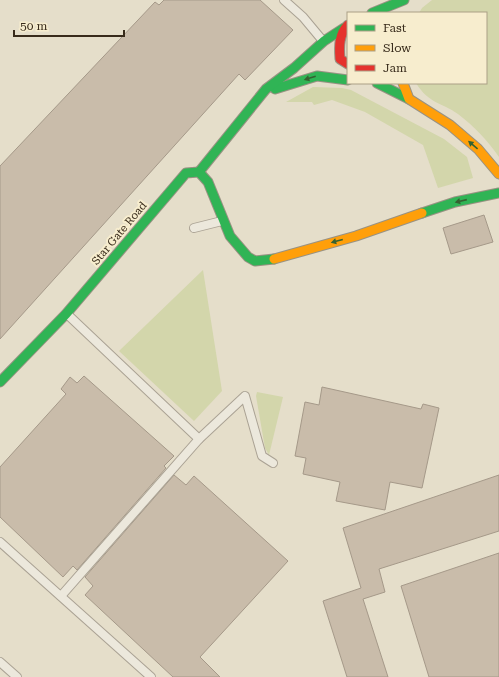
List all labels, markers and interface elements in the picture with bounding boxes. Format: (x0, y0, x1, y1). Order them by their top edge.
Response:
scale bar (14, 12, 124, 38)
legend (347, 12, 487, 84)
text: 50 m (20, 19, 47, 33)
text: Fast (383, 21, 407, 35)
text: Slow (383, 41, 411, 55)
text: Jam (383, 61, 407, 75)
one-way arrow (303, 75, 315, 81)
one-way arrow (468, 140, 478, 149)
one-way arrow (455, 198, 467, 204)
street label: Star Gate Road (89, 199, 150, 268)
one-way arrow (331, 238, 343, 244)

